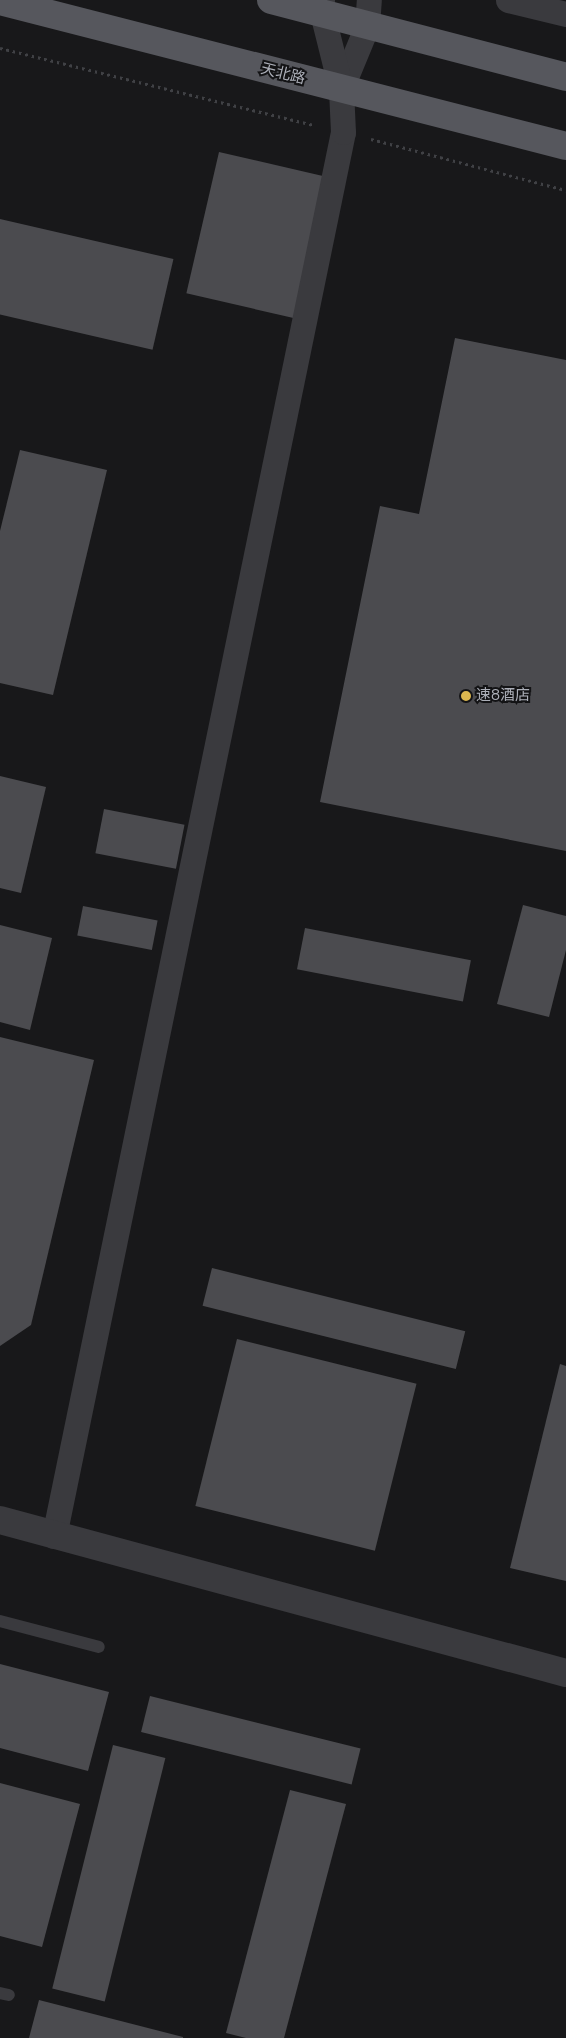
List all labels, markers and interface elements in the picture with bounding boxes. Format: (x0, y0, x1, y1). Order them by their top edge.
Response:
street label: 天北路 (259, 60, 307, 88)
place label: 速8酒店 (476, 687, 530, 705)
marker: 速8酒店 (460, 690, 472, 702)

